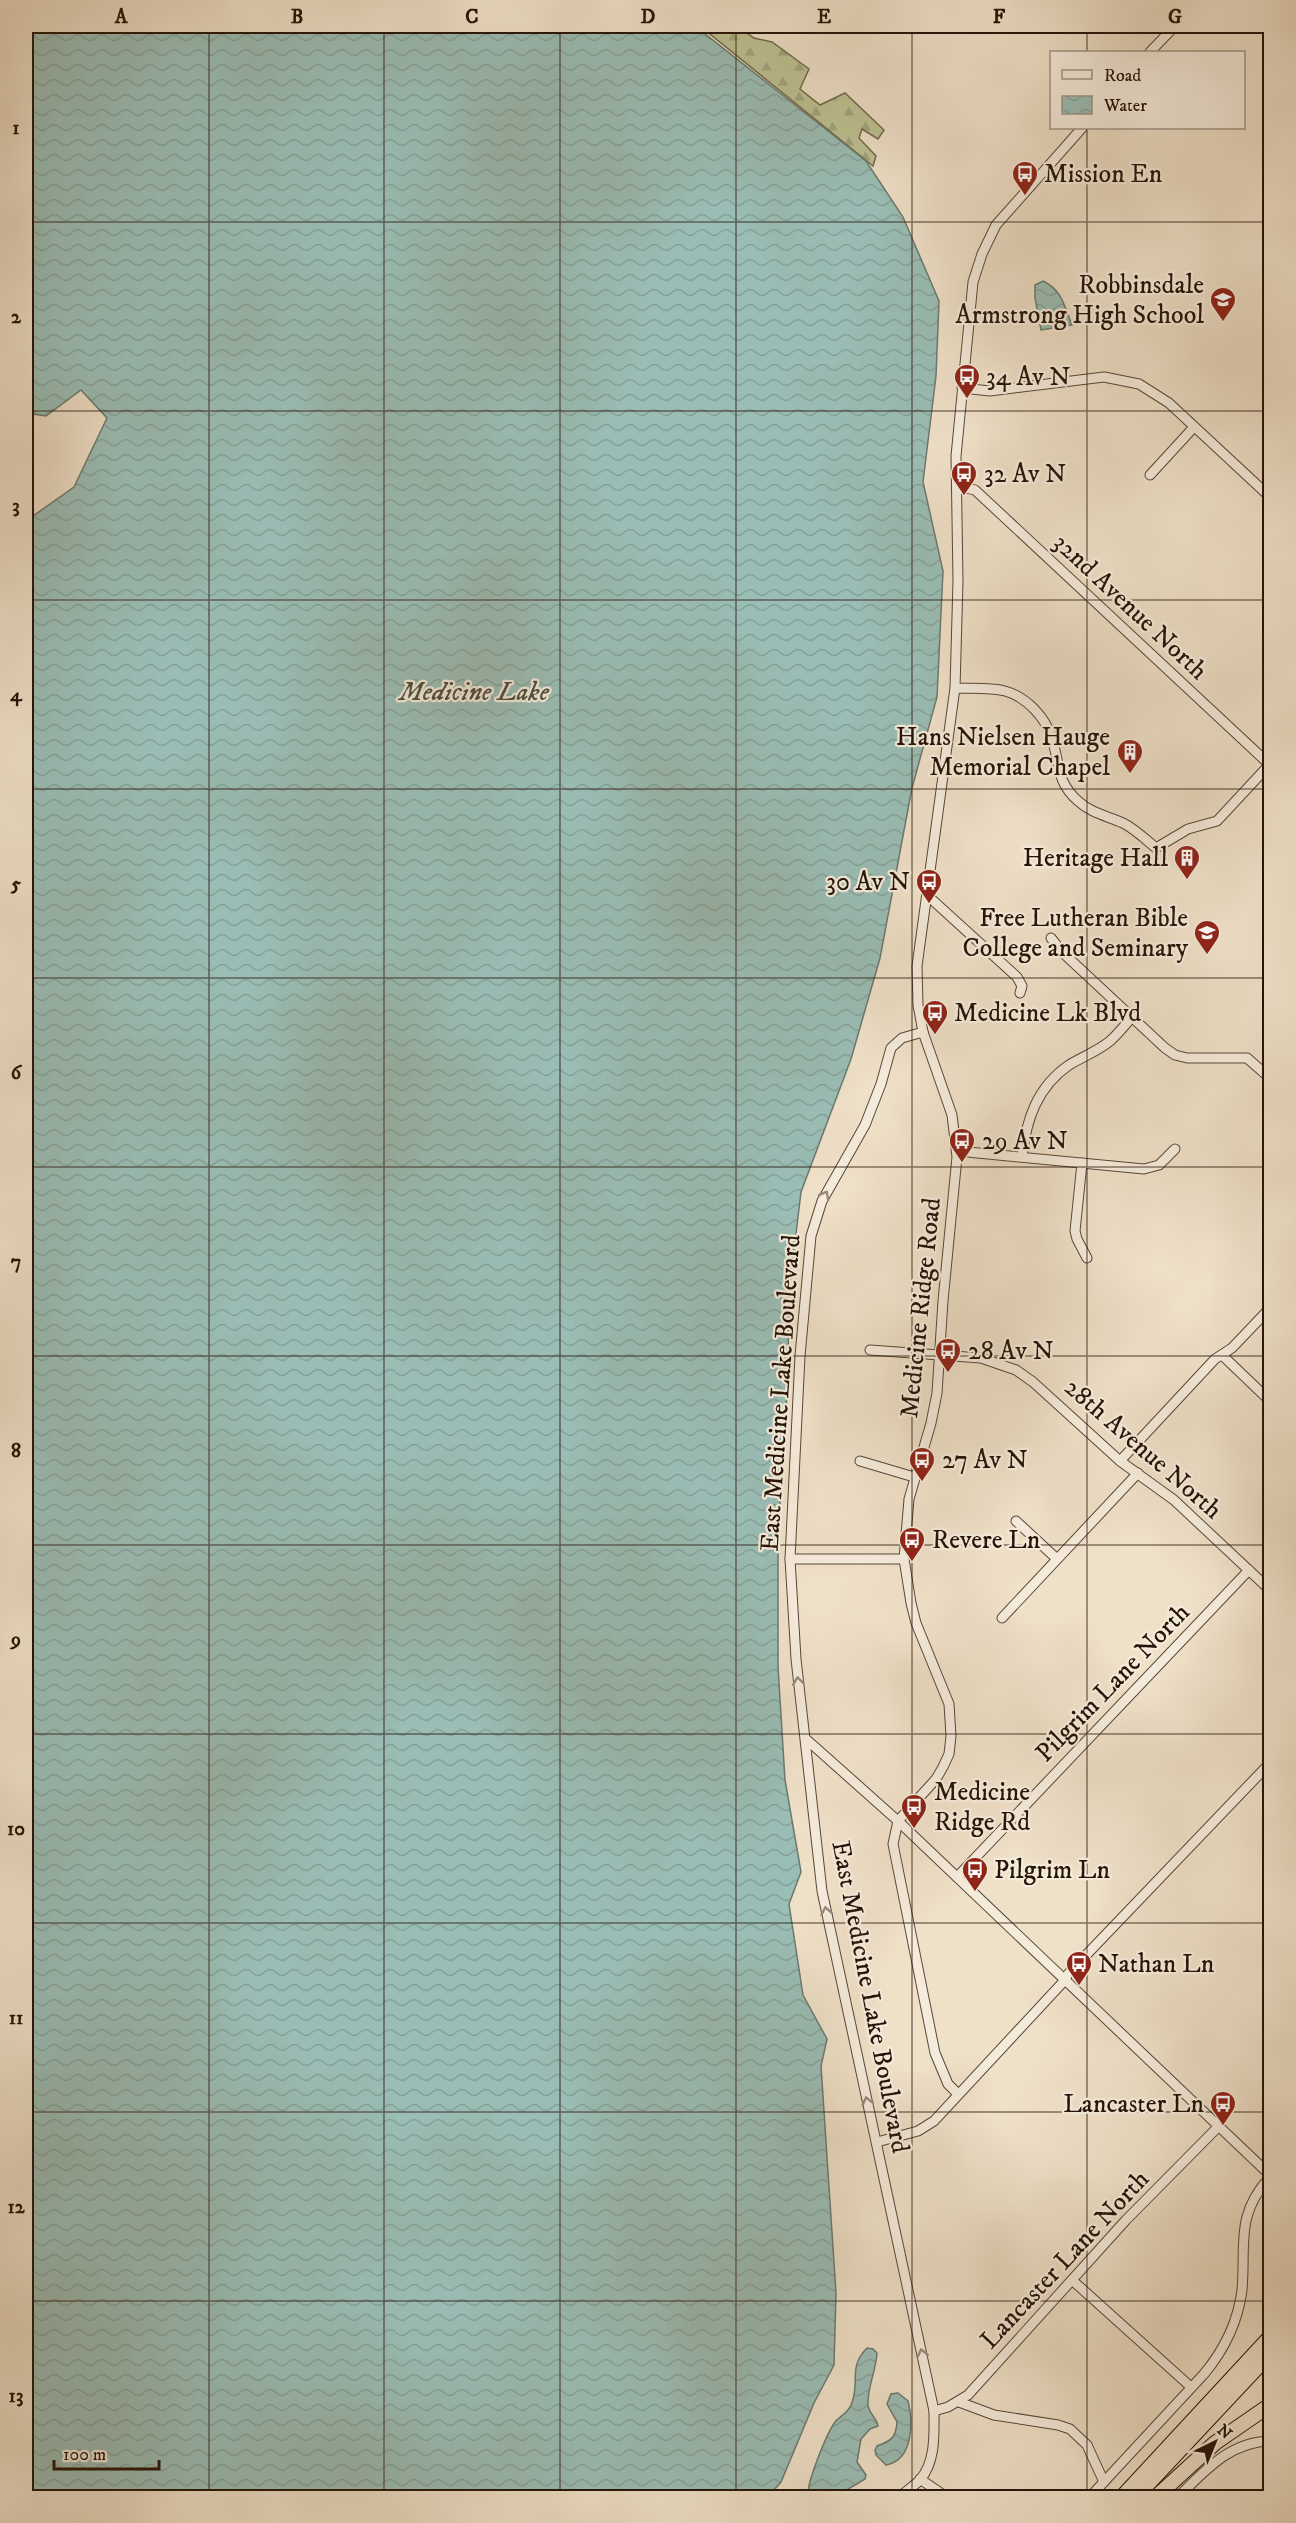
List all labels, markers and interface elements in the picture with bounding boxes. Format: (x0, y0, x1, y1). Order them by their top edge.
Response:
text: A (114, 5, 129, 30)
text: B (291, 5, 303, 30)
text: C (465, 5, 479, 30)
text: D (641, 5, 656, 30)
text: E (817, 5, 831, 30)
text: F (993, 5, 1006, 30)
text: G (1168, 5, 1182, 30)
legend (1050, 51, 1245, 129)
text: Road (1104, 65, 1141, 87)
text: Water (1103, 95, 1147, 117)
text: 1 (12, 116, 20, 141)
place label: Mission En (1044, 158, 1163, 191)
bus stop icon: Mission En (1010, 159, 1040, 197)
place label: Robbinsdale Armstrong High School (955, 269, 1204, 332)
school or university icon: Robbinsdale Armstrong High School (1208, 285, 1238, 323)
text: 2 (11, 305, 22, 330)
place label: 34 Av N (986, 361, 1071, 394)
bus stop icon: 34 Av N (952, 362, 982, 400)
place label: 32 Av N (984, 458, 1066, 491)
bus stop icon: 32 Av N (949, 459, 979, 497)
text: 3 (12, 494, 20, 519)
street label: 32nd Avenue North (1046, 527, 1215, 688)
water label: Medicine Lake (397, 675, 550, 709)
text: 4 (10, 683, 23, 708)
place label: Hans Nielsen Hauge Memorial Chapel (896, 721, 1110, 784)
building icon: Hans Nielsen Hauge Memorial Chapel (1115, 737, 1145, 775)
place label: Heritage Hall (1023, 842, 1168, 875)
building icon: Heritage Hall (1172, 843, 1202, 881)
place label: 30 Av N (826, 866, 910, 899)
bus stop icon: 30 Av N (914, 867, 944, 905)
text: 5 (10, 872, 21, 897)
place label: Free Lutheran Bible College and Seminary (962, 902, 1189, 965)
school or university icon: Free Lutheran Bible College and Seminary (1192, 918, 1222, 956)
place label: Medicine Lk Blvd (954, 997, 1141, 1030)
bus stop icon: Medicine Lk Blvd (920, 998, 950, 1036)
text: 6 (11, 1061, 23, 1086)
place label: 29 Av N (982, 1125, 1068, 1158)
bus stop icon: 29 Av N (947, 1126, 977, 1164)
one-way arrow (818, 1191, 830, 1202)
street label: Medicine Ridge Road (893, 1196, 949, 1420)
street label: East Medicine Lake Boulevard (753, 1233, 809, 1553)
text: 7 (11, 1250, 21, 1275)
place label: 28 Av N (968, 1335, 1054, 1368)
bus stop icon: 28 Av N (933, 1336, 963, 1374)
street label: 28th Avenue North (1057, 1371, 1229, 1527)
text: 8 (11, 1439, 21, 1464)
place label: 27 Av N (942, 1444, 1028, 1477)
bus stop icon: 27 Av N (907, 1445, 937, 1483)
place label: Revere Ln (932, 1524, 1041, 1557)
bus stop icon: Revere Ln (897, 1525, 927, 1563)
street label: Pilgrim Lane North (1029, 1596, 1197, 1769)
text: 9 (9, 1628, 21, 1653)
one-way arrow (793, 1676, 805, 1685)
place label: Medicine Ridge Rd (934, 1776, 1030, 1839)
bus stop icon: Medicine Ridge Rd (899, 1792, 929, 1830)
text: 10 (7, 1817, 25, 1842)
street label: East Medicine Lake Boulevard (824, 1838, 917, 2156)
place label: Pilgrim Ln (994, 1854, 1110, 1887)
bus stop icon: Pilgrim Ln (960, 1855, 990, 1893)
one-way arrow (820, 1906, 833, 1916)
place label: Nathan Ln (1098, 1948, 1215, 1981)
bus stop icon: Nathan Ln (1064, 1949, 1094, 1987)
text: 11 (9, 2006, 23, 2031)
place label: Lancaster Ln (1063, 2088, 1204, 2121)
bus stop icon: Lancaster Ln (1208, 2089, 1238, 2127)
one-way arrow (862, 2097, 875, 2107)
street label: Lancaster Lane North (973, 2163, 1157, 2357)
text: 12 (7, 2195, 26, 2220)
one-way arrow (916, 2349, 929, 2359)
text: 13 (9, 2384, 23, 2409)
north arrow (1185, 2412, 1245, 2472)
text: N (1213, 2420, 1236, 2444)
scale bar (54, 2433, 159, 2471)
text: 100 m (63, 2444, 106, 2466)

